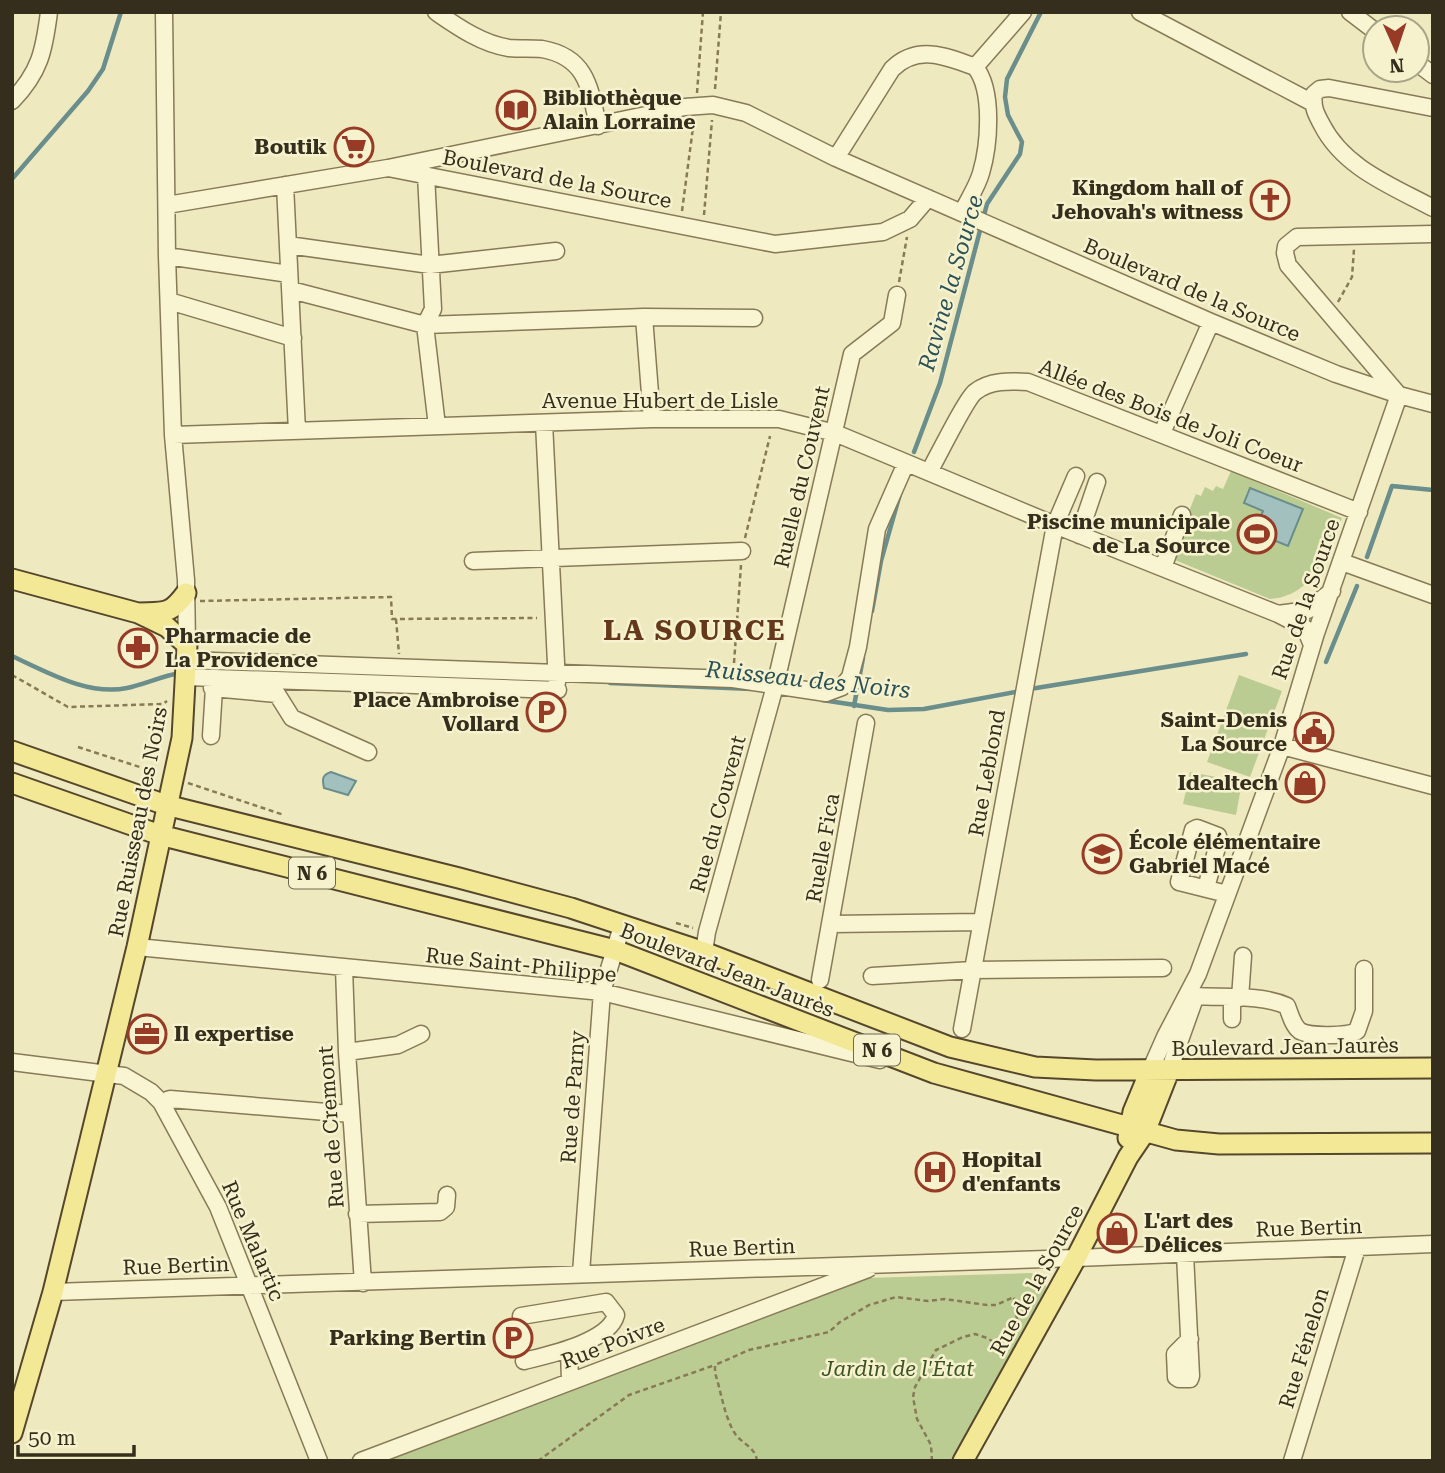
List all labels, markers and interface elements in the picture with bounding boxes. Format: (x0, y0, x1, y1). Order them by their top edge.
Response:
north arrow (1361, 14, 1431, 84)
text: N (1389, 54, 1405, 77)
place label: Bibliothèque Alain Lorraine (543, 86, 696, 134)
library icon: Bibliothèque Alain Lorraine (495, 89, 537, 131)
supermarket icon: Boutik (333, 126, 375, 168)
place label: Boutik (254, 135, 328, 159)
street label: Boulevard de la Source (440, 145, 674, 213)
place label: Kingdom hall of Jehovah's witness (1052, 176, 1244, 224)
church icon: Kingdom hall of Jehovah's witness (1249, 179, 1291, 221)
water label: Ravine la Source (913, 192, 989, 375)
street label: Boulevard de la Source (1080, 233, 1304, 347)
street label: Allée des Bois de Joli Coeur (1036, 355, 1307, 478)
street label: Ruelle du Couvent (769, 383, 835, 570)
street label: Avenue Hubert de Lisle (542, 389, 778, 413)
place label: Piscine municipale de La Source (1027, 510, 1230, 558)
sports icon: Piscine municipale de La Source (1236, 513, 1278, 555)
street label: Rue de la Source (1267, 515, 1345, 683)
district label: LA SOURCE (603, 614, 787, 647)
place label: Pharmacie de La Providence (165, 624, 318, 672)
pharmacy icon: Pharmacie de La Providence (117, 627, 159, 669)
water label: Ruisseau des Noirs (703, 656, 912, 704)
place label: Place Ambroise Vollard (353, 688, 519, 736)
parking icon: Place Ambroise Vollard (525, 691, 567, 733)
street label: Rue Ruisseau des Noirs (104, 705, 172, 939)
street label: Rue Leblond (964, 707, 1010, 838)
place label: Saint-Denis La Source (1161, 708, 1287, 756)
public building icon: Saint-Denis La Source (1293, 711, 1335, 753)
street label: Rue du Couvent (685, 733, 751, 895)
shop icon: Idealtech (1284, 762, 1326, 804)
place label: Idealtech (1178, 771, 1278, 795)
street label: Ruelle Fica (802, 791, 845, 905)
place label: École élémentaire Gabriel Macé (1129, 829, 1321, 878)
school or university icon: École élémentaire Gabriel Macé (1081, 833, 1123, 875)
road number: N 6 (289, 858, 335, 888)
street label: Boulevard Jean Jaurès (617, 918, 837, 1022)
street label: Rue Saint-Philippe (424, 943, 618, 987)
office icon: Il expertise (126, 1013, 168, 1055)
place label: Il expertise (174, 1022, 294, 1046)
street label: Rue de Parny (556, 1029, 590, 1164)
street label: Boulevard Jean Jaurès (1171, 1033, 1399, 1061)
road number: N 6 (854, 1034, 900, 1066)
street label: Rue de Cremont (313, 1045, 349, 1209)
place label: Hopital d'enfants (962, 1148, 1061, 1196)
hospital icon: Hopital d'enfants (914, 1151, 956, 1193)
street label: Rue Malartic (217, 1177, 289, 1305)
street label: Rue de la Source (986, 1200, 1088, 1360)
place label: L'art des Délices (1144, 1209, 1233, 1257)
shop icon: L'art des Délices (1096, 1212, 1138, 1254)
street label: Rue Bertin (1255, 1214, 1363, 1242)
street label: Rue Bertin (688, 1234, 796, 1262)
street label: Rue Bertin (122, 1252, 230, 1280)
street label: Rue Fénelon (1274, 1284, 1334, 1411)
street label: Rue Poivre (558, 1312, 668, 1374)
parking icon: Parking Bertin (492, 1317, 534, 1359)
place label: Parking Bertin (329, 1326, 486, 1350)
park label: Jardin de l'État (821, 1356, 974, 1381)
scale bar (18, 1414, 133, 1458)
text: 50 m (28, 1426, 76, 1450)

